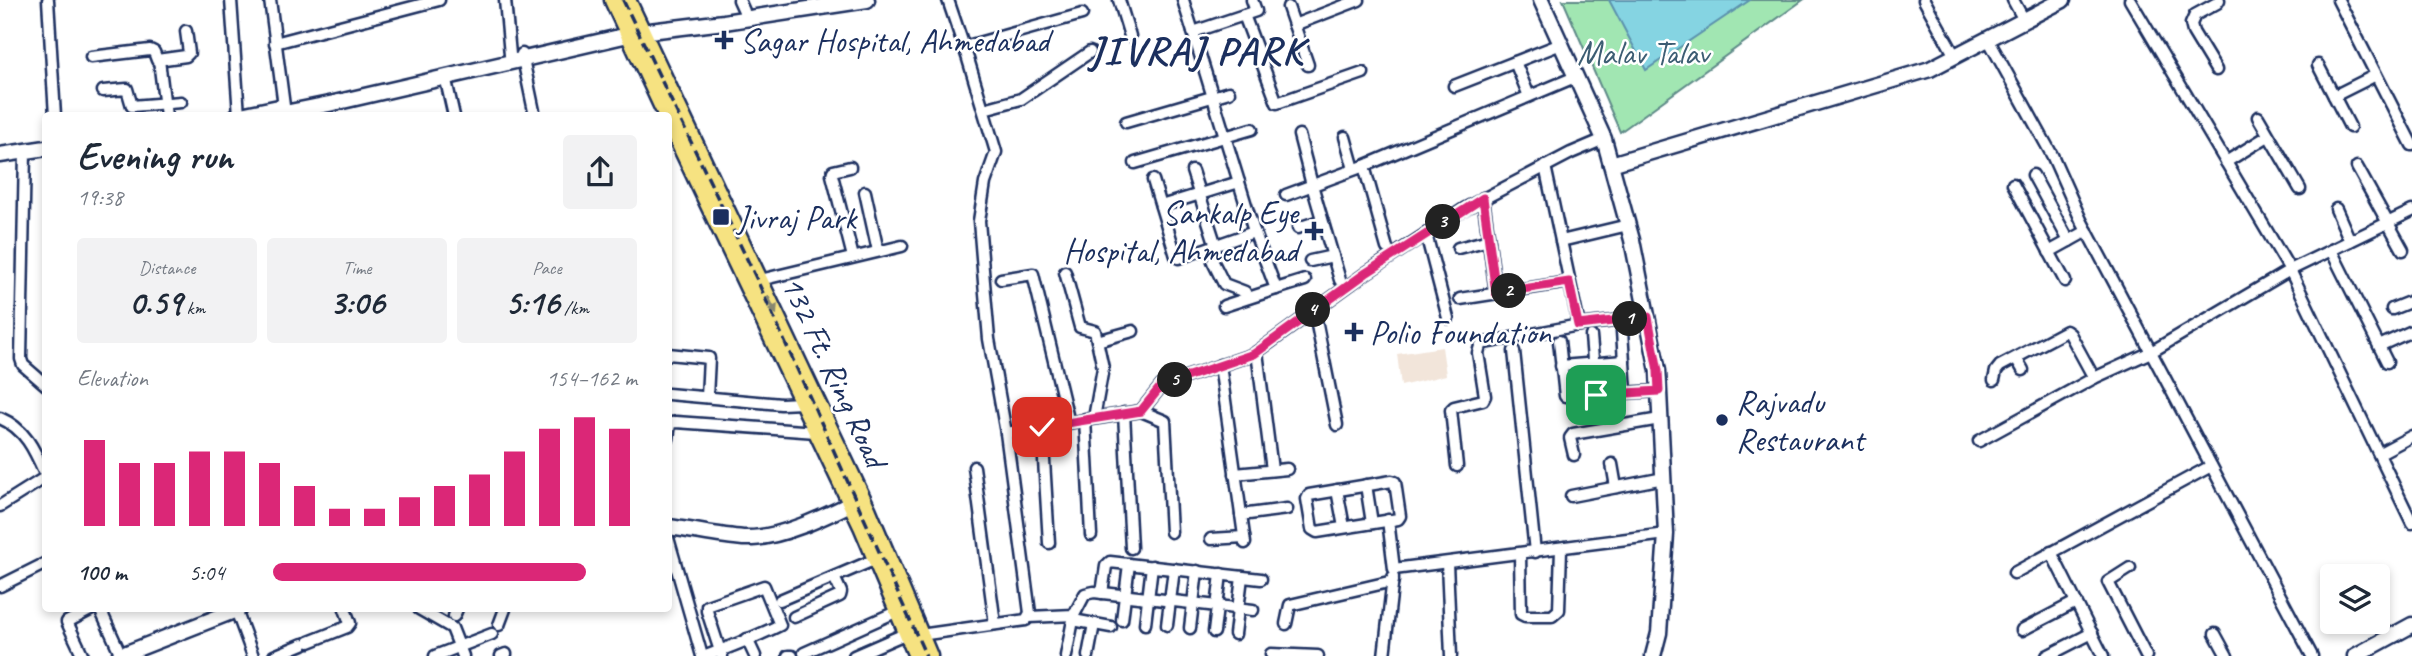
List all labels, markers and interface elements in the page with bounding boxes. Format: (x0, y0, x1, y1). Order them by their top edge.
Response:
place label: Sagar Hospital, Ahmedabad (740, 20, 1054, 62)
district label: JIVRAJ PARK (1087, 26, 1310, 76)
marker: Sagar Hospital, Ahmedabad (714, 30, 734, 50)
park label: Malav Talav (1577, 32, 1712, 74)
text: Evening run (77, 133, 233, 180)
button: share (563, 135, 637, 209)
text: 19:38 (77, 183, 123, 212)
place label: Sankalp Eye Hospital, Ahmedabad (1063, 192, 1303, 272)
place label: Jivraj Park (735, 197, 858, 239)
pin: 3 (1426, 204, 1460, 240)
marker: Jivraj Park (711, 207, 731, 227)
text: 3 (1438, 209, 1447, 233)
marker: Sankalp Eye Hospital, Ahmedabad (1304, 221, 1324, 241)
text: Distance (139, 256, 195, 280)
text: Time (342, 256, 372, 280)
text: Pace (532, 256, 562, 280)
street label: 132 Ft. Ring Road (771, 269, 899, 478)
pin: 2 (1492, 274, 1526, 308)
text: 2 (1504, 278, 1513, 302)
text: 0.59 (129, 280, 182, 325)
text: 3:06 (330, 280, 384, 325)
text: 5:16 (505, 280, 559, 325)
pin: 4 (1296, 292, 1330, 328)
one-way arrow (766, 295, 777, 315)
text: km (182, 296, 205, 320)
text: /km (559, 296, 589, 320)
text: 4 (1308, 297, 1317, 321)
pin: 1 (1612, 302, 1648, 336)
text: 1 (1625, 306, 1634, 330)
place label: Polio Foundation (1370, 312, 1552, 354)
marker: Polio Foundation (1344, 322, 1364, 342)
pin: 5 (1158, 362, 1192, 398)
text: Elevation (77, 364, 148, 393)
text: 154–162 m (546, 364, 637, 393)
pin (1566, 365, 1626, 425)
text: 5 (1170, 367, 1179, 391)
icon: arrive (1577, 376, 1615, 414)
place label: Rajvadu Restaurant (1736, 381, 1867, 461)
pin (1012, 397, 1072, 457)
icon: check (1023, 408, 1061, 446)
marker: Rajvadu Restaurant (1714, 412, 1730, 428)
text: 100 m (77, 558, 127, 587)
text: 5:04 (189, 558, 225, 587)
map controls (2320, 564, 2390, 634)
button: layers (2320, 564, 2390, 634)

